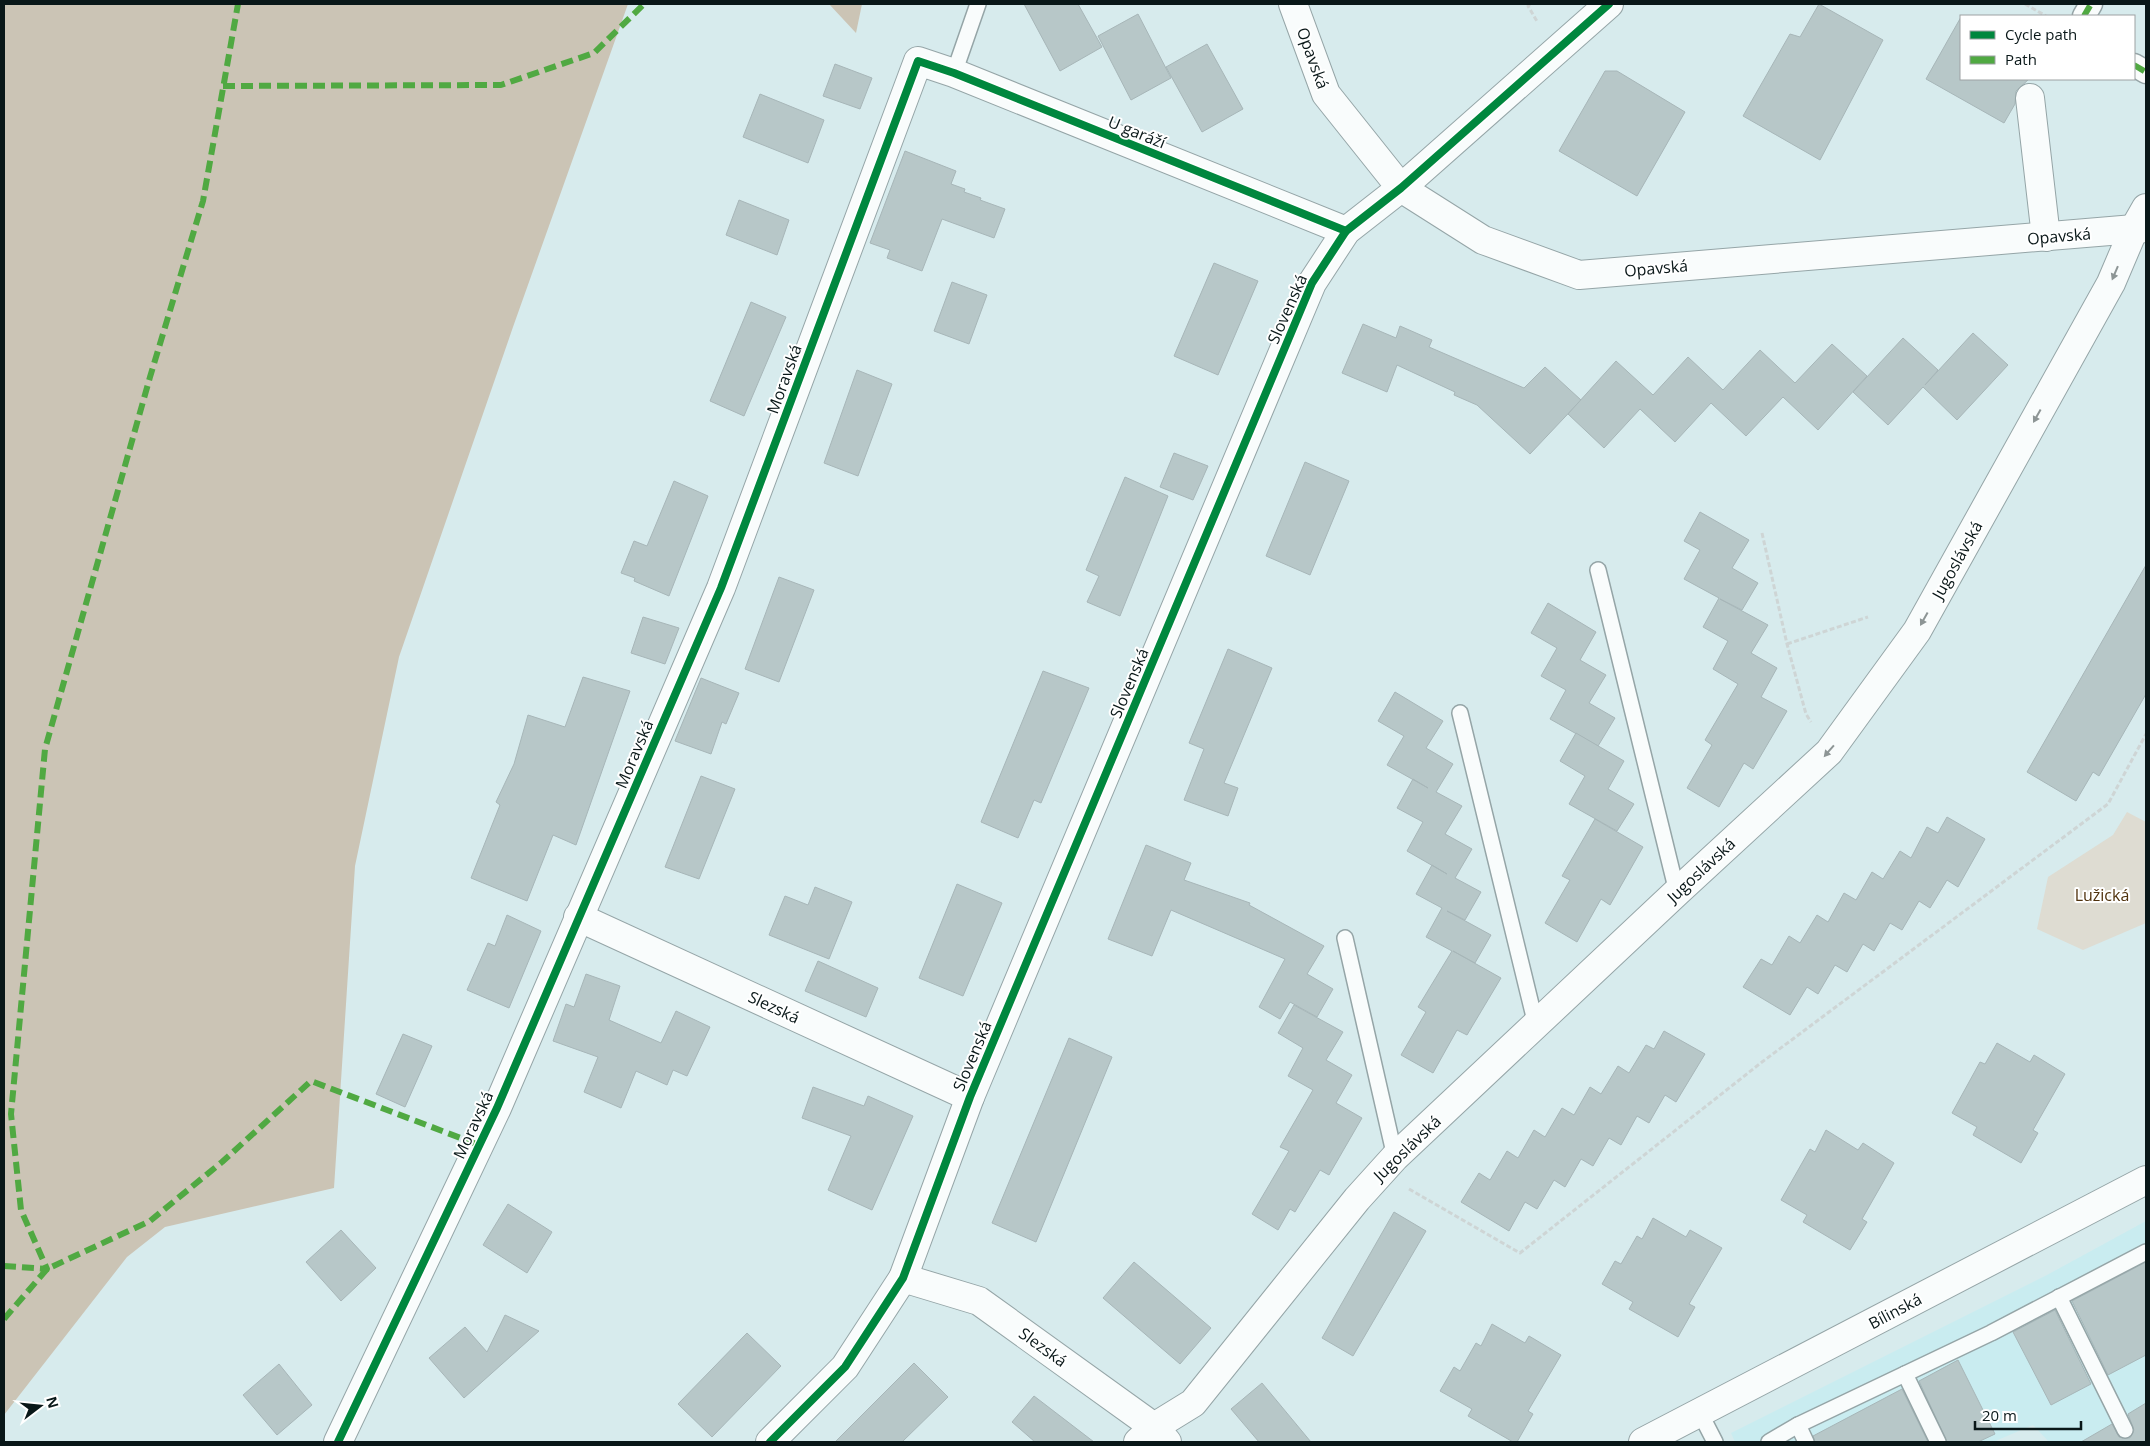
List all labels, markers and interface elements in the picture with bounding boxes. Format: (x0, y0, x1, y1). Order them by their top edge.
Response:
legend (1960, 15, 2135, 80)
street label: Opavská (1292, 24, 1334, 92)
text: Cycle path (2005, 24, 2077, 44)
text: Path (2005, 49, 2037, 69)
street label: U garáží (1105, 110, 1170, 154)
street label: Opavská (2026, 222, 2092, 250)
street label: Opavská (1623, 254, 1689, 282)
one-way arrow (2111, 266, 2119, 280)
street label: Slovenská (1262, 271, 1312, 347)
street label: Moravská (761, 341, 807, 417)
one-way arrow (2033, 408, 2041, 423)
street label: Jugoslávská (1926, 517, 1987, 605)
one-way arrow (1920, 612, 1928, 626)
street label: Slovenská (1104, 645, 1154, 721)
street label: Moravská (610, 716, 658, 792)
one-way arrow (1824, 744, 1835, 757)
street label: Jugoslávská (1661, 833, 1740, 909)
park label: Lužická (2075, 884, 2129, 906)
street label: Slezská (745, 986, 803, 1028)
street label: Slovenská (947, 1018, 997, 1094)
street label: Moravská (448, 1088, 498, 1162)
street label: Jugoslávská (1367, 1110, 1446, 1187)
street label: Bílinská (1865, 1288, 1925, 1334)
street label: Slezská (1015, 1322, 1071, 1372)
north arrow (15, 1381, 65, 1431)
text: N (42, 1394, 64, 1410)
scale bar (1975, 1398, 2081, 1430)
text: 20 m (1982, 1405, 2017, 1425)

